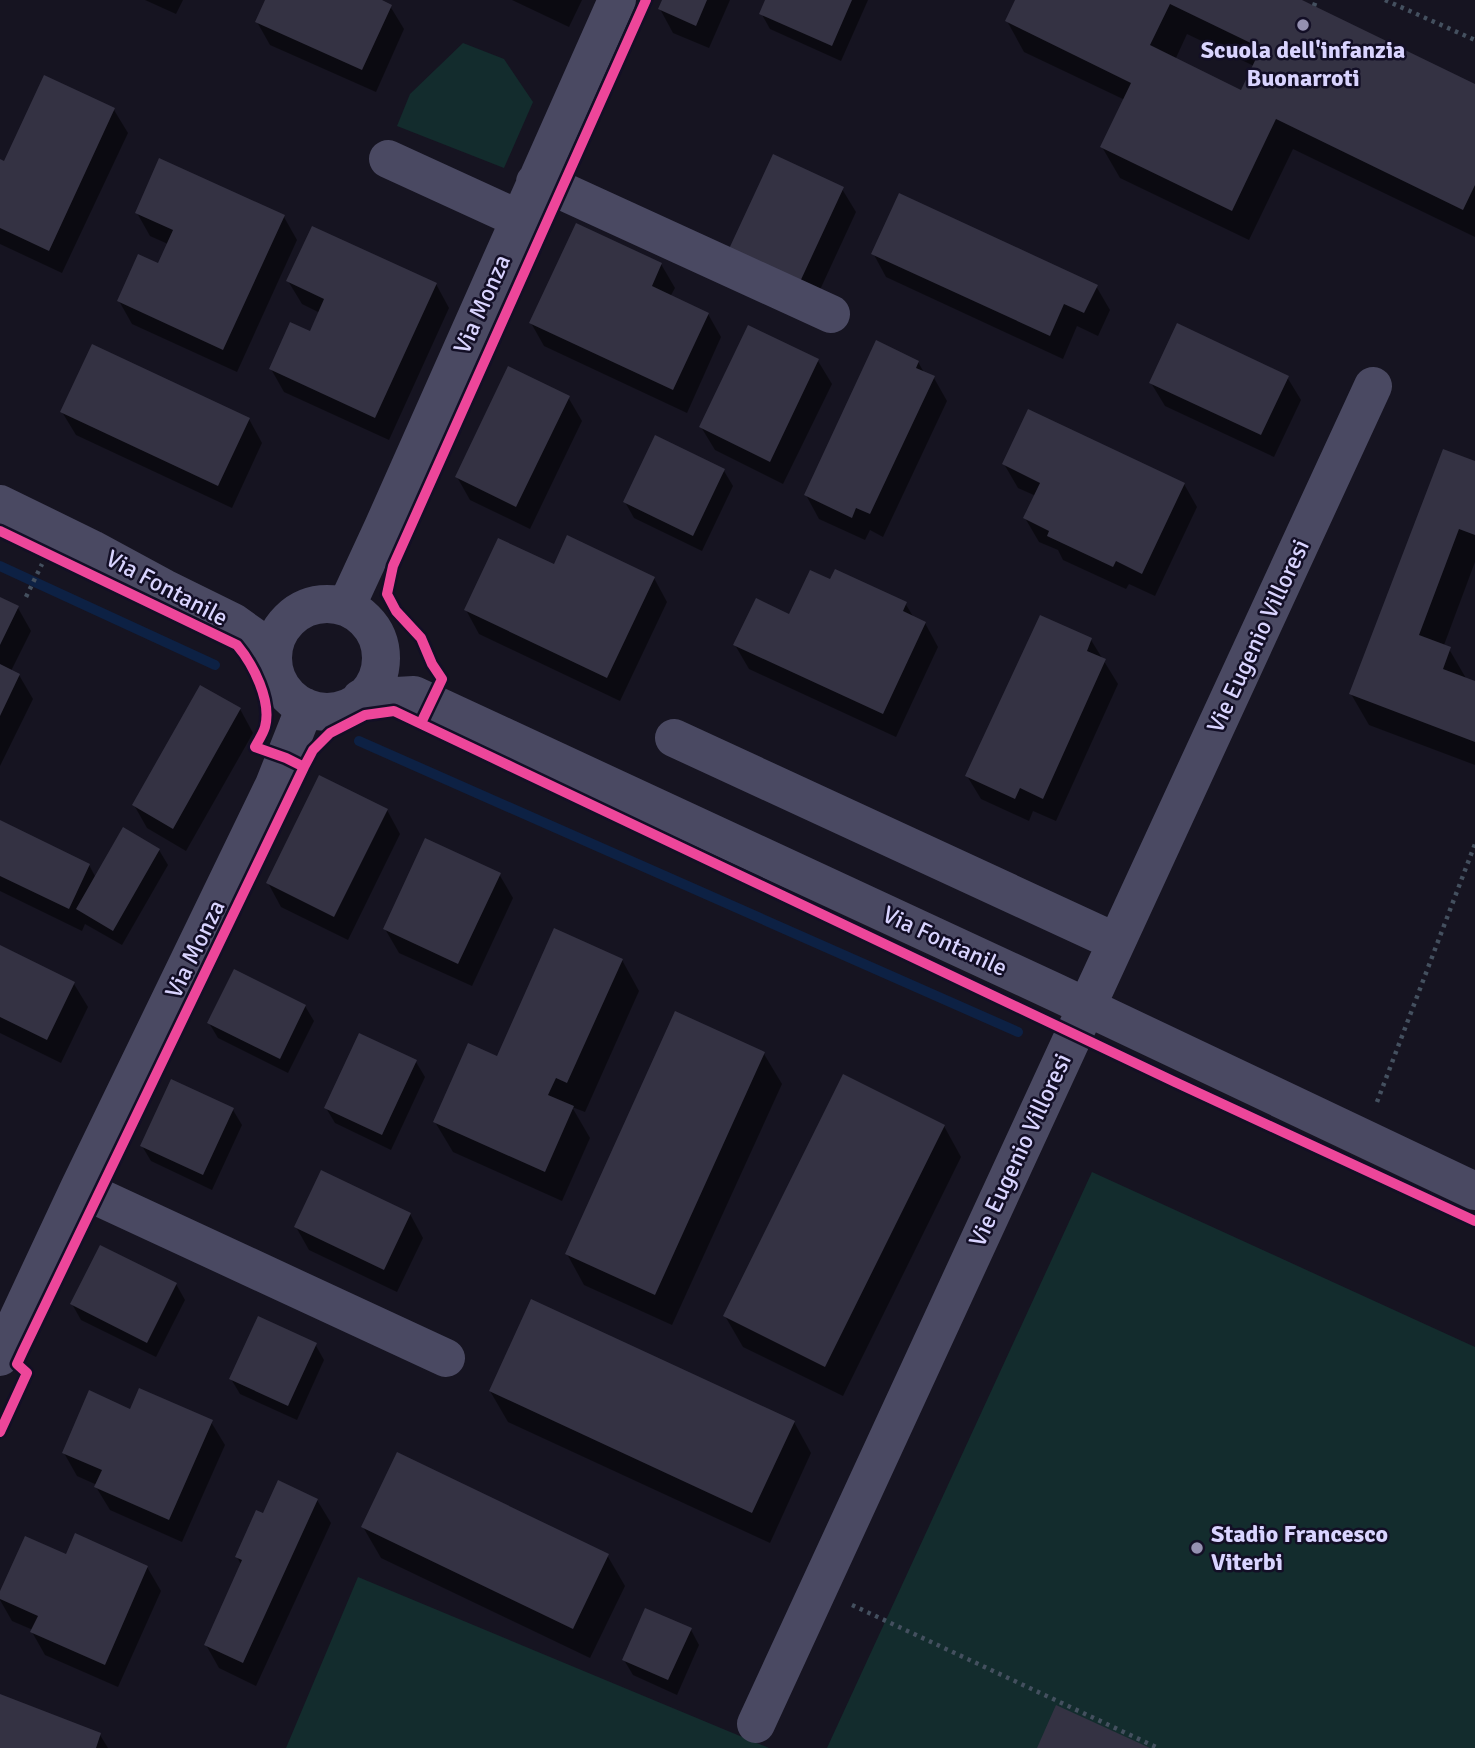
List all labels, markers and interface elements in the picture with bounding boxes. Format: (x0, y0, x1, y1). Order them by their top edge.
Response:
marker: Scuola dell'infanzia Buonarroti (1295, 17, 1311, 33)
place label: Scuola dell'infanzia Buonarroti (1201, 35, 1405, 93)
street label: Via Monza (447, 250, 517, 358)
street label: Vie Eugenio Villoresi (1200, 535, 1316, 737)
street label: Via Fontanile (101, 543, 233, 633)
street label: Via Monza (158, 895, 232, 1003)
street label: Via Fontanile (878, 899, 1012, 983)
street label: Vie Eugenio Villoresi (962, 1049, 1078, 1251)
place label: Stadio Francesco Viterbi (1211, 1519, 1388, 1577)
marker: Stadio Francesco Viterbi (1189, 1540, 1205, 1556)

